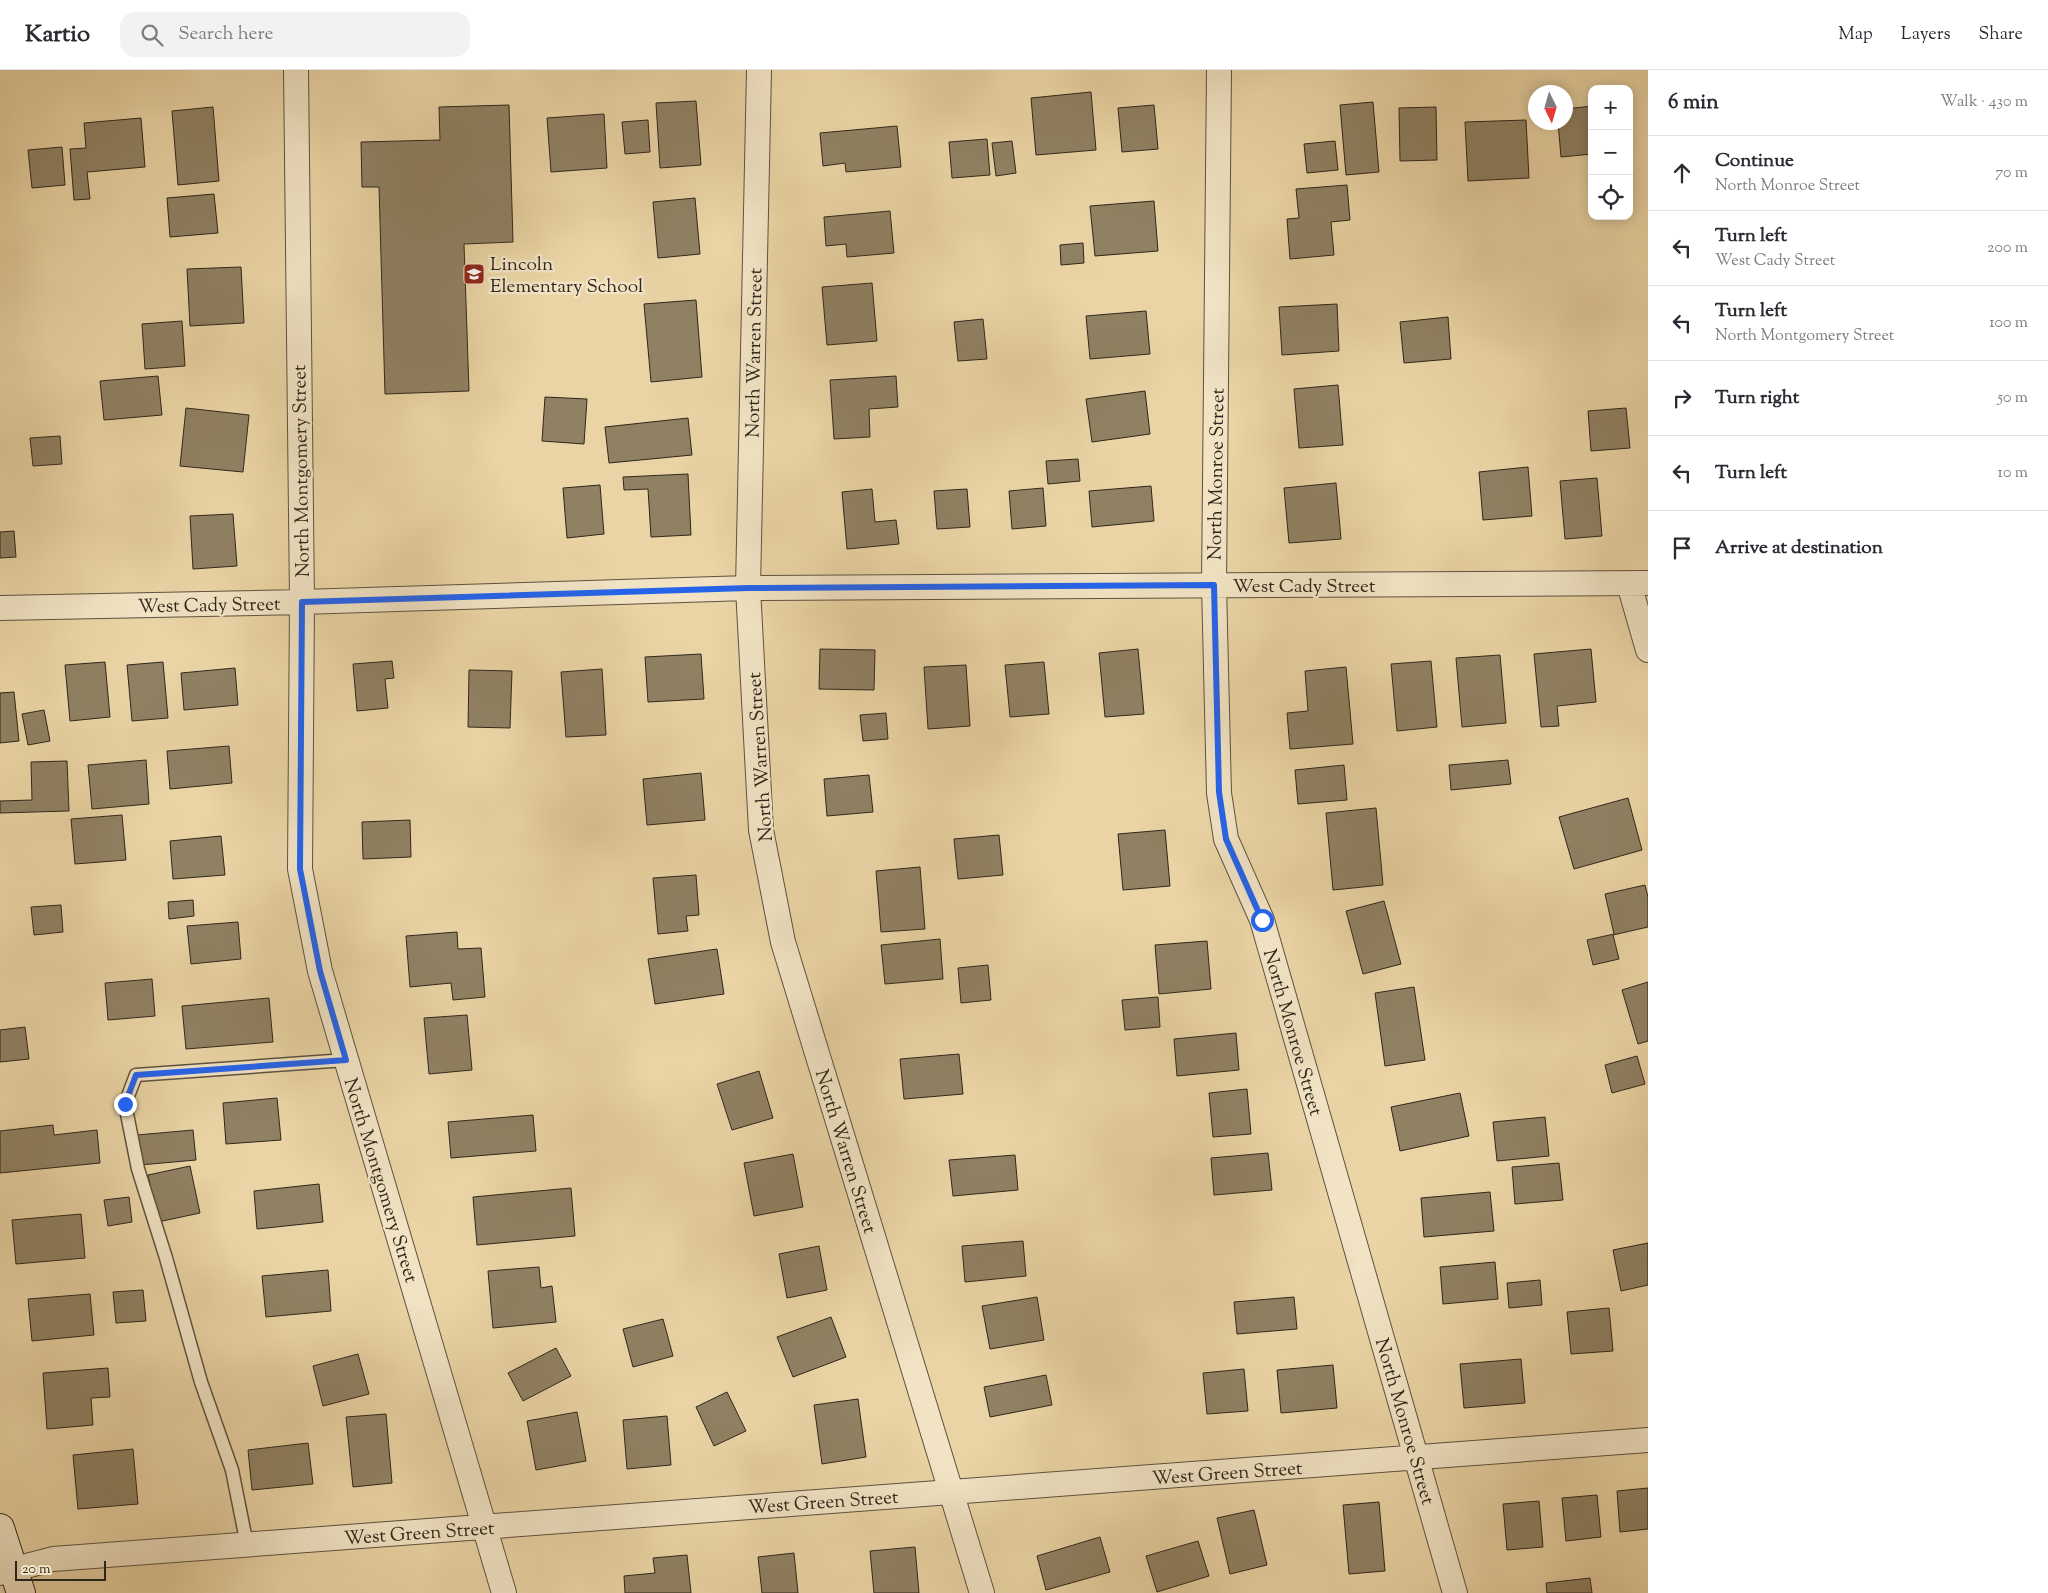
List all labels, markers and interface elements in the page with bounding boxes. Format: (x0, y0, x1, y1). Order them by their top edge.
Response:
search box (120, 12, 470, 57)
text: Kartio (25, 18, 90, 52)
icon: search (138, 21, 166, 49)
text: Search here (178, 21, 273, 48)
text: Map (1838, 22, 1873, 48)
text: Layers (1901, 22, 1951, 48)
text: Share (1979, 22, 2023, 48)
north arrow (1528, 85, 1573, 130)
map controls (1588, 85, 1633, 220)
button: + (1588, 85, 1633, 130)
text: 6 min (1668, 88, 1719, 118)
text: Walk · 430 m (1940, 91, 2028, 114)
button: − (1588, 130, 1633, 175)
text: Continue (1715, 148, 1794, 175)
icon: ahead (1668, 159, 1696, 187)
text: 70 m (1995, 162, 2028, 185)
button: locate (1588, 175, 1633, 220)
text: North Monroe Street (1715, 175, 1860, 198)
text: Turn left (1715, 223, 1787, 250)
icon: left (1668, 234, 1696, 262)
text: 200 m (1987, 237, 2028, 260)
text: West Cady Street (1715, 250, 1835, 273)
place label: Lincoln Elementary School (490, 252, 643, 301)
school or university icon: Lincoln Elementary School (462, 262, 486, 286)
street label: North Warren Street (741, 267, 770, 438)
text: Turn left (1715, 298, 1787, 325)
icon: left (1668, 309, 1696, 337)
text: 100 m (1989, 312, 2028, 335)
text: North Montgomery Street (1715, 325, 1894, 348)
street label: North Montgomery Street (287, 364, 318, 578)
icon: right (1668, 384, 1696, 412)
text: Turn right (1715, 385, 1799, 412)
street label: North Monroe Street (1202, 387, 1233, 560)
text: 50 m (1997, 387, 2028, 410)
icon: left (1668, 459, 1696, 487)
text: Turn left (1715, 460, 1787, 487)
text: 10 m (1998, 462, 2028, 485)
icon: arrive (1668, 534, 1696, 562)
text: Arrive at destination (1715, 535, 1883, 562)
street label: West Cady Street (1233, 574, 1376, 601)
street label: West Cady Street (137, 592, 281, 621)
street label: North Warren Street (742, 671, 781, 843)
route start (1251, 909, 1274, 932)
street label: North Monroe Street (1255, 946, 1328, 1120)
street label: North Warren Street (807, 1066, 883, 1237)
street label: North Montgomery Street (336, 1075, 424, 1287)
route end (114, 1093, 137, 1116)
street label: North Monroe Street (1367, 1335, 1440, 1509)
street label: West Green Street (1151, 1456, 1304, 1493)
street label: West Green Street (747, 1485, 900, 1522)
street label: West Green Street (343, 1516, 496, 1553)
scale bar (15, 1558, 106, 1581)
text: 20 m (22, 1560, 51, 1580)

